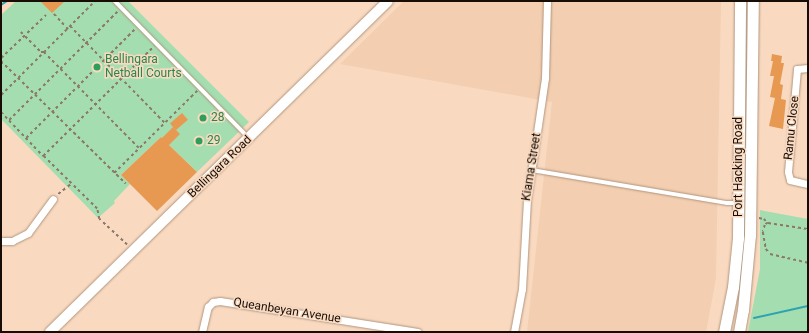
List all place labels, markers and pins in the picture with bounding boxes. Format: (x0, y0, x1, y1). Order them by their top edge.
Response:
place label: Bellingara Netball Courts (105, 53, 182, 81)
marker: Bellingara Netball Courts (92, 62, 102, 72)
place label: 28 (211, 111, 224, 125)
marker: 28 (198, 113, 208, 123)
place label: 29 (207, 134, 220, 148)
marker: 29 (194, 136, 204, 146)

